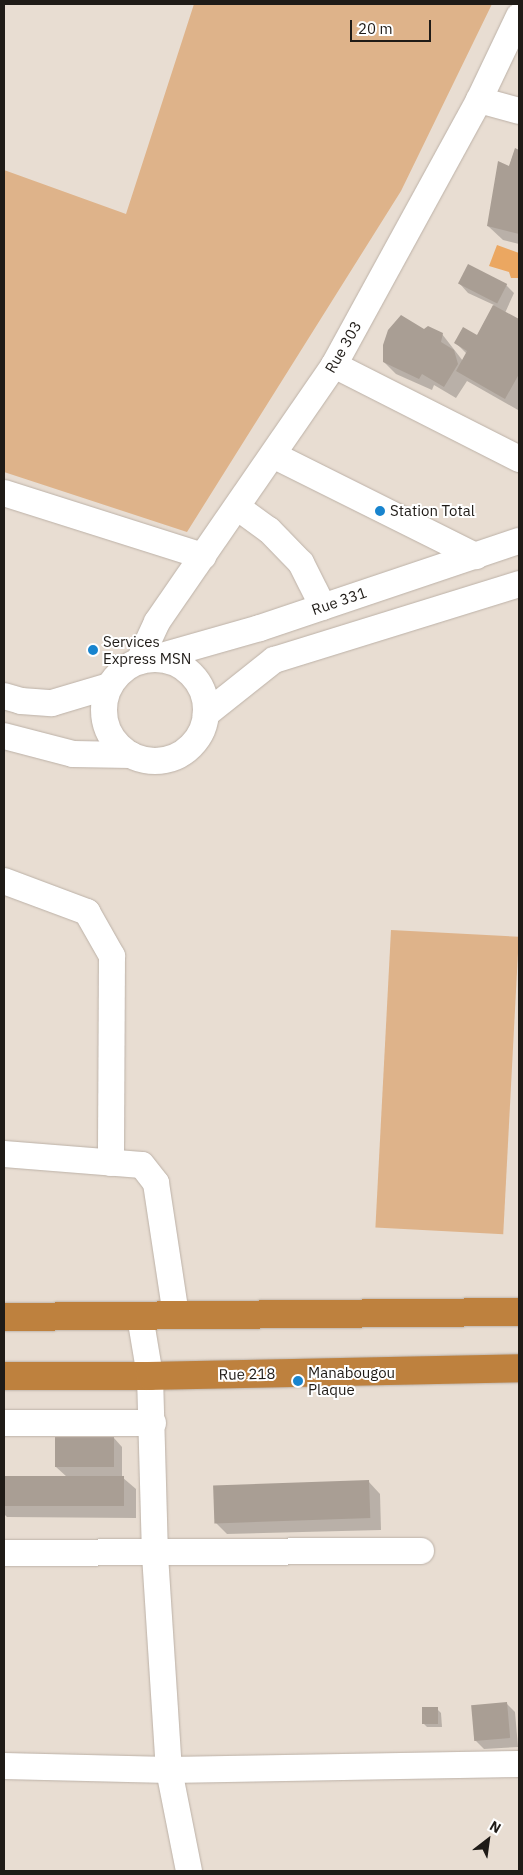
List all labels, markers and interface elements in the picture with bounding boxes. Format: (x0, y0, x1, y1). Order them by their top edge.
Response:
scale bar (353, 10, 434, 42)
text: 20 m (358, 19, 393, 38)
street label: Rue 303 (321, 318, 365, 376)
place label: Station Total (390, 502, 475, 520)
marker: Station Total (374, 505, 386, 517)
street label: Rue 331 (309, 583, 369, 619)
place label: Services Express MSN (103, 632, 191, 667)
marker: Services Express MSN (87, 644, 99, 656)
place label: Manabougou Plaque (308, 1363, 395, 1398)
street label: Rue 218 (218, 1365, 276, 1383)
marker: Manabougou Plaque (292, 1375, 304, 1387)
north arrow (463, 1815, 513, 1865)
text: N (487, 1817, 504, 1837)

